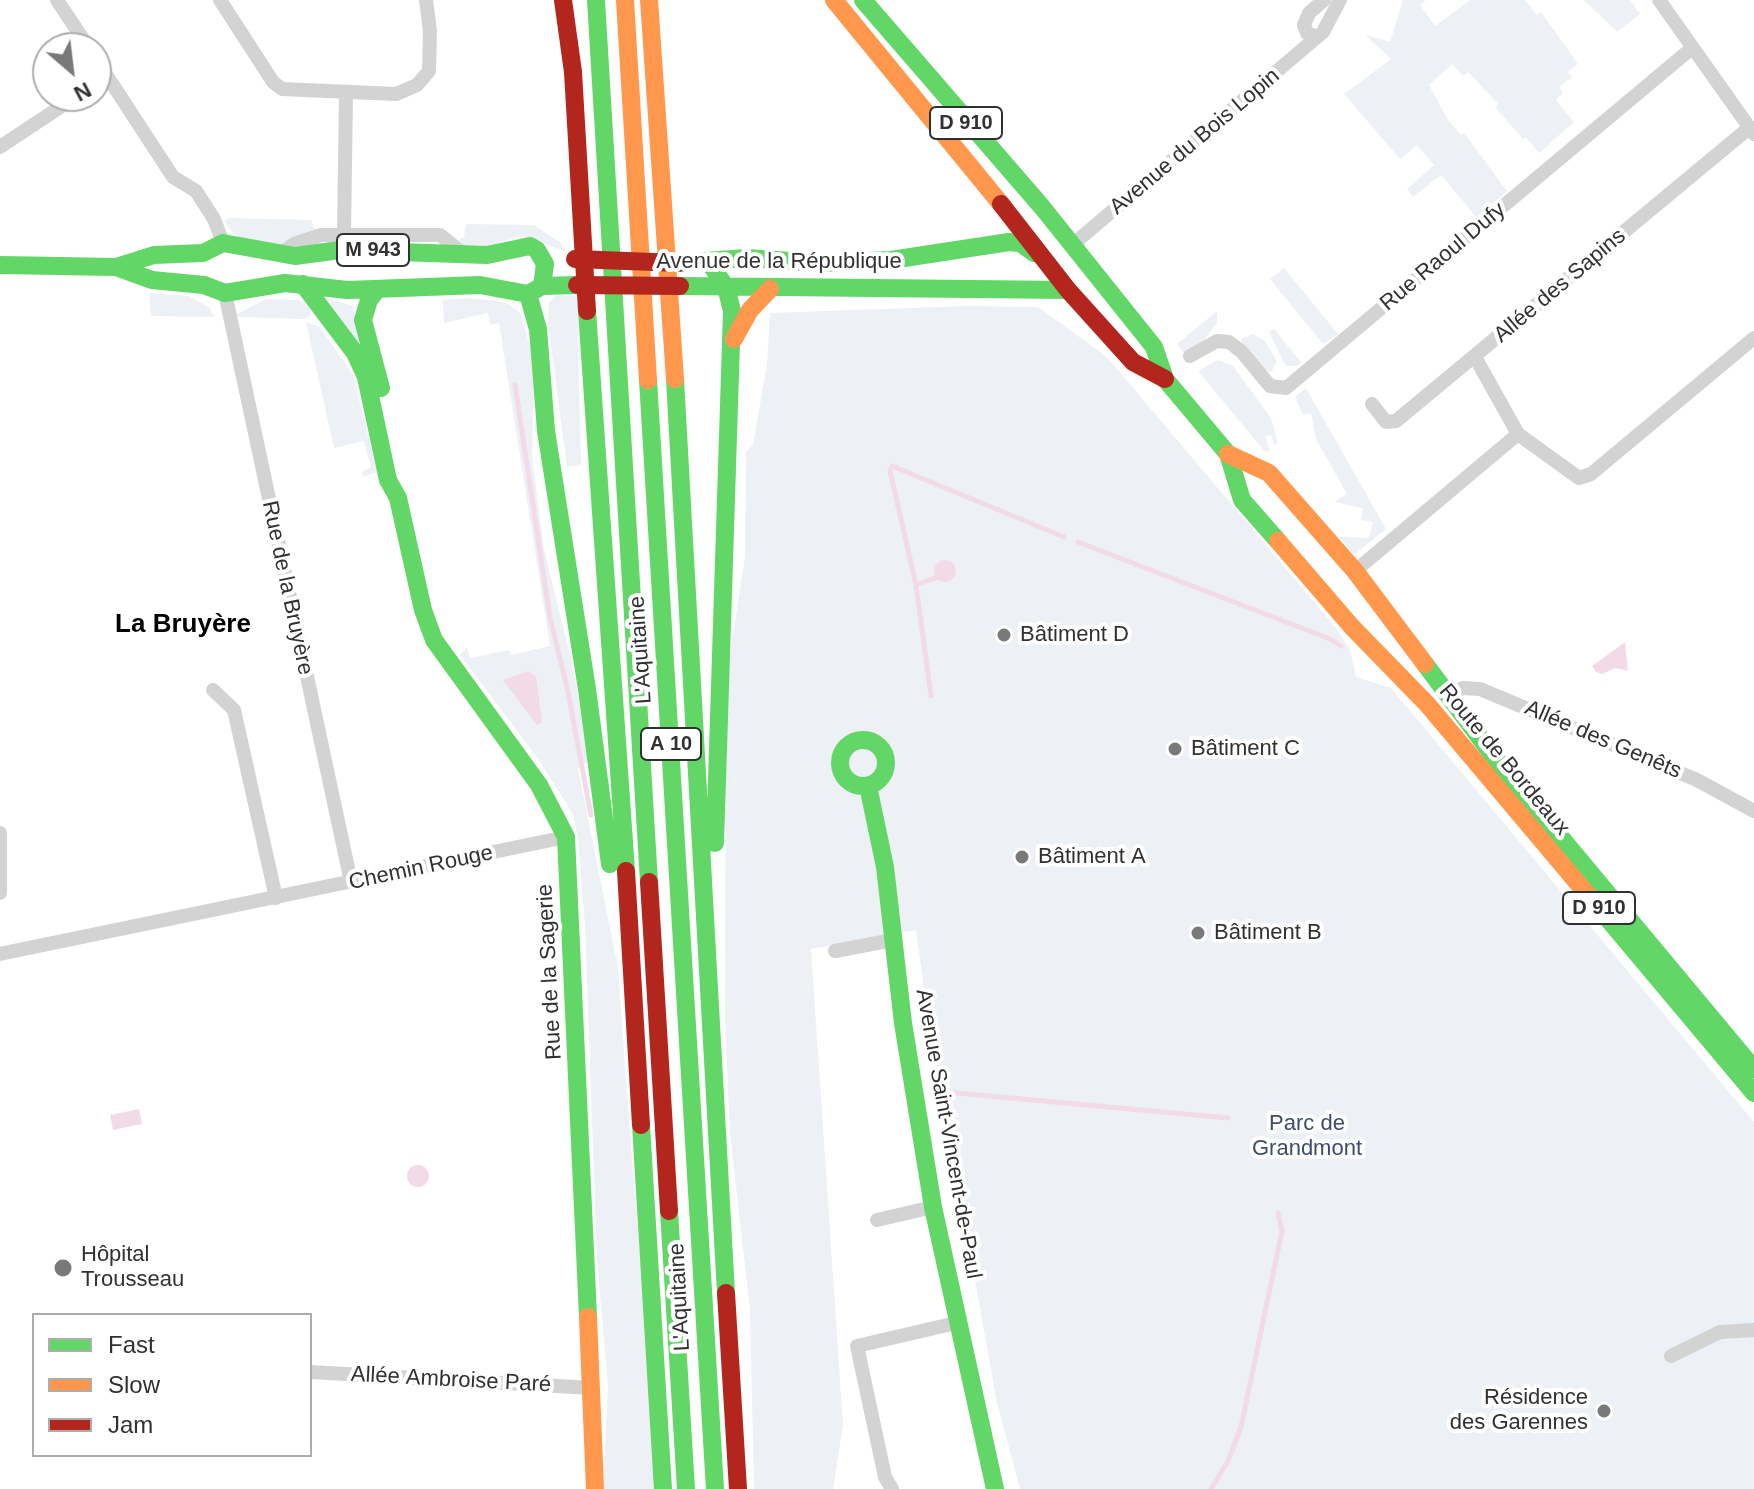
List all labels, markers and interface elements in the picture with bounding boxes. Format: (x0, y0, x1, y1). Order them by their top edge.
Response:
north arrow (32, 32, 112, 112)
street label: Avenue du Bois Lopin (1105, 63, 1285, 221)
text: N (70, 77, 95, 107)
road number: D 910 (930, 107, 1002, 139)
street label: Rue Raoul Dufy (1375, 197, 1511, 317)
street label: Allée des Sapins (1489, 223, 1631, 349)
road number: M 943 (337, 234, 409, 266)
street label: Avenue de la République (656, 249, 902, 275)
street label: Rue de la Bruyère (256, 499, 318, 677)
street label: L'Aquitaine (624, 595, 658, 705)
district label: La Bruyère (115, 609, 251, 641)
place label: Bâtiment D (1020, 622, 1129, 648)
marker: Bâtiment D (995, 626, 1013, 644)
street label: Route de Bordeaux (1433, 679, 1575, 841)
street label: Allée des Genêts (1521, 695, 1685, 785)
road number: A 10 (641, 728, 701, 760)
place label: Bâtiment C (1191, 736, 1300, 762)
marker: Bâtiment C (1166, 740, 1184, 758)
street label: Chemin Rouge (346, 840, 496, 896)
place label: Bâtiment A (1038, 844, 1146, 870)
marker: Bâtiment A (1013, 848, 1031, 866)
street label: Rue de la Sagerie (532, 883, 568, 1061)
road number: D 910 (1563, 892, 1635, 924)
place label: Bâtiment B (1214, 920, 1322, 946)
marker: Bâtiment B (1189, 924, 1207, 942)
street label: Avenue Saint-Vincent-de-Paul (909, 987, 987, 1281)
park label: Parc de Grandmont (1252, 1111, 1362, 1162)
place label: Hôpital Trousseau (81, 1242, 184, 1294)
street label: L'Aquitaine (664, 1242, 696, 1352)
marker: Hôpital Trousseau (52, 1257, 74, 1279)
legend (32, 1313, 312, 1457)
text: Fast (108, 1331, 155, 1358)
street label: Allée Ambroise Paré (350, 1362, 552, 1398)
text: Slow (108, 1371, 160, 1398)
place label: Résidence des Garennes (1450, 1385, 1588, 1436)
marker: Résidence des Garennes (1595, 1402, 1613, 1420)
text: Jam (108, 1411, 153, 1438)

